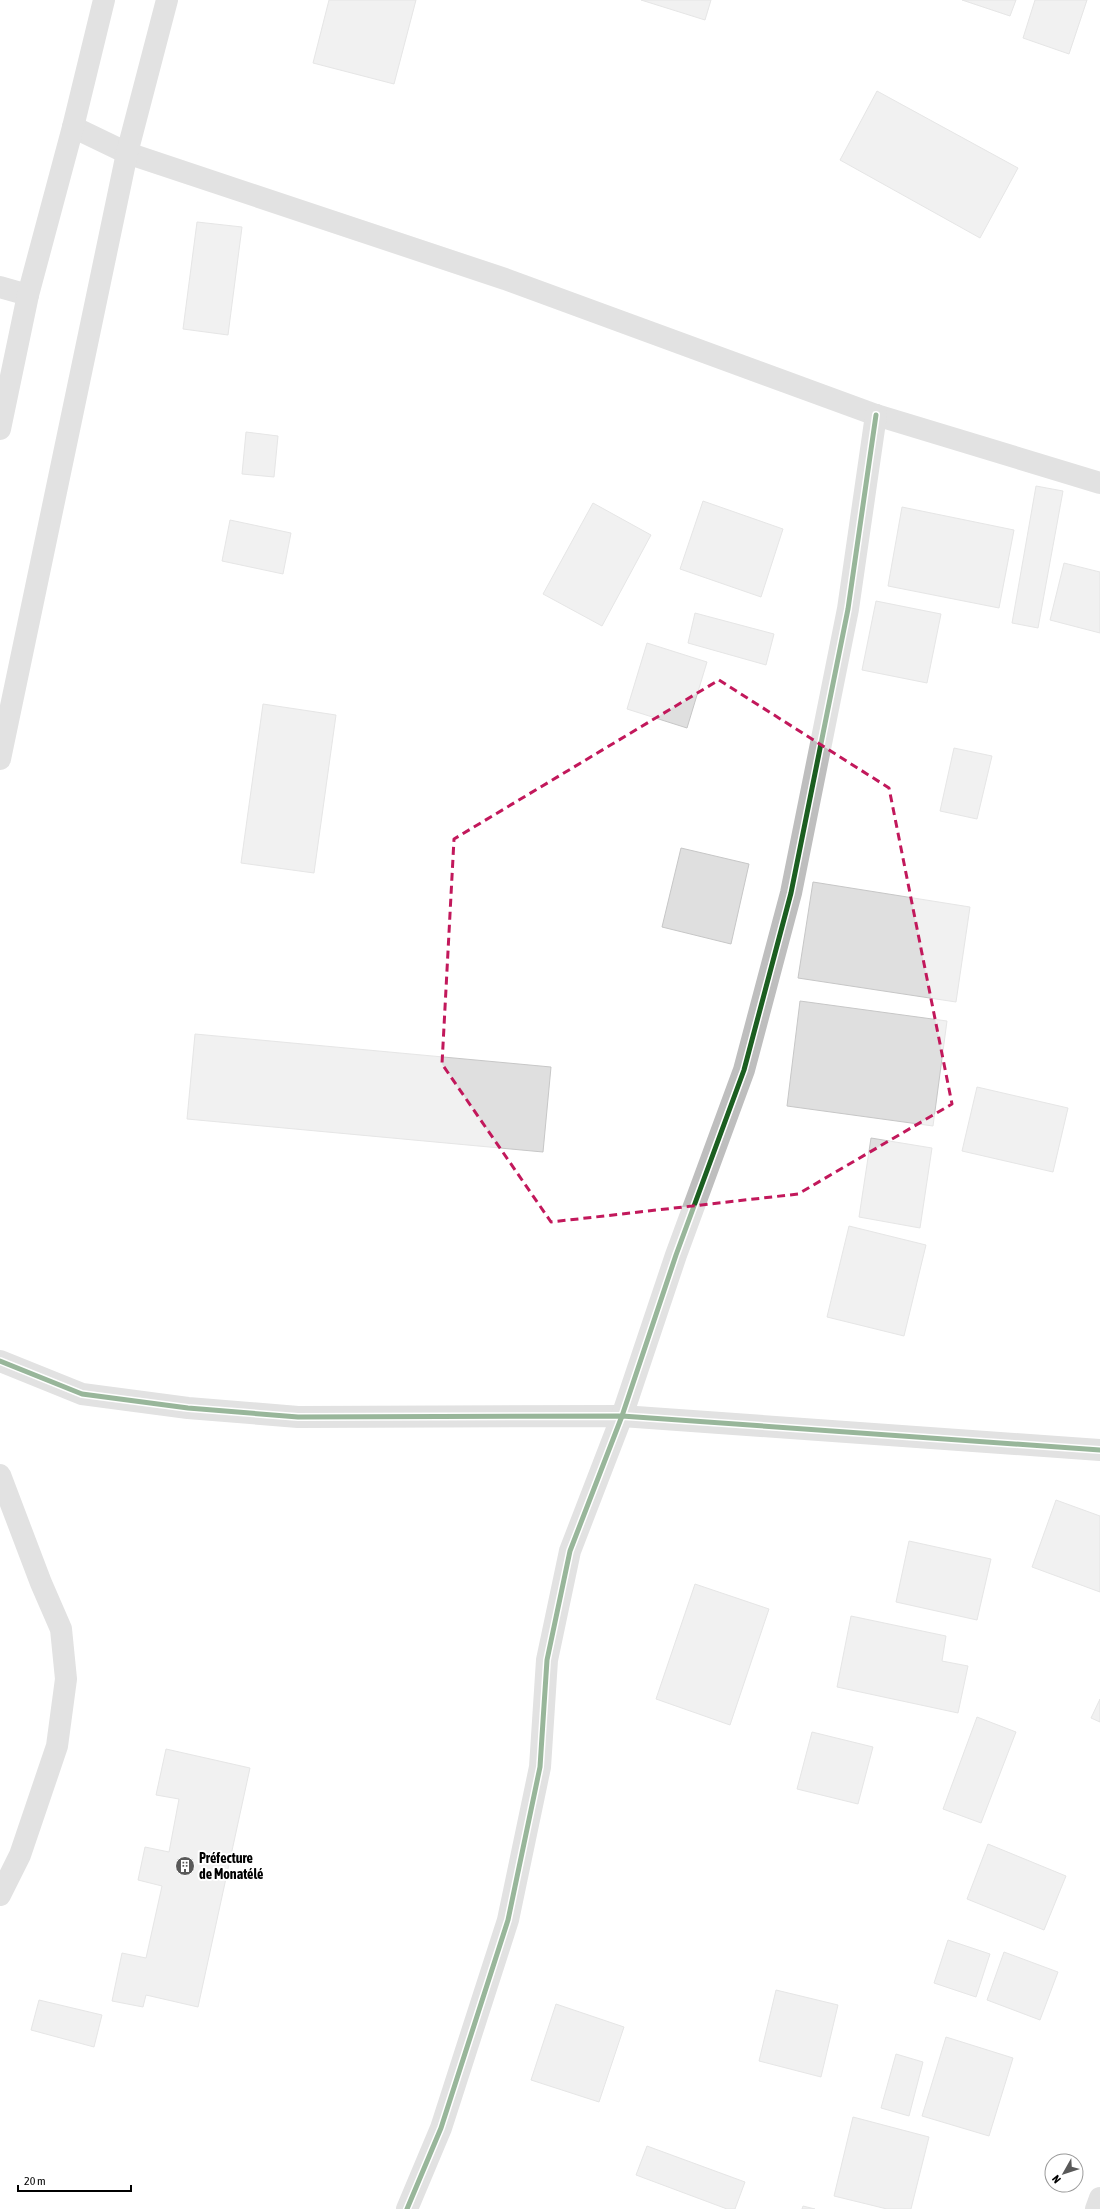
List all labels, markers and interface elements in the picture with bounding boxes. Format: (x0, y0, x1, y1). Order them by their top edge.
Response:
place label: Préfecture de Monatélé (199, 1850, 263, 1882)
building icon: Préfecture de Monatélé (174, 1855, 196, 1877)
north arrow (1044, 2153, 1084, 2193)
scale bar (18, 2167, 131, 2193)
text: N (1050, 2173, 1063, 2186)
text: 20 m (24, 2174, 46, 2188)

